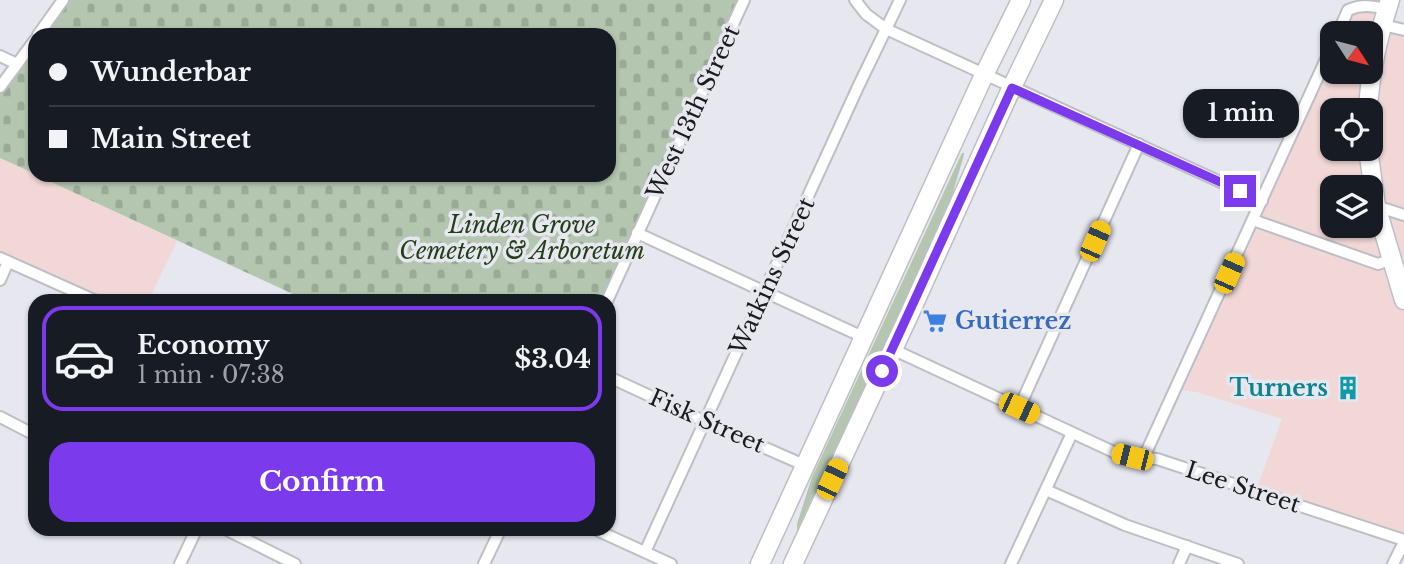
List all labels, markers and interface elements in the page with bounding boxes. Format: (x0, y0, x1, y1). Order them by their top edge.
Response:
street label: West 13th Street (640, 20, 746, 204)
north arrow (1320, 21, 1382, 84)
map controls (1320, 21, 1383, 238)
text: Wunderbar (91, 56, 251, 88)
callout: 1 min (1182, 90, 1298, 138)
button: locate (1320, 98, 1383, 161)
text: 1 min (1208, 99, 1274, 127)
text: Main Street (91, 123, 251, 155)
route end (1224, 175, 1256, 207)
button: layers (1320, 175, 1383, 238)
street label: Watkins Street (723, 193, 821, 360)
park label: Linden Grove Cemetery & Arboretum (399, 211, 645, 265)
car (1077, 218, 1114, 264)
car (1211, 250, 1248, 296)
supermarket icon: Gutierrez (921, 307, 949, 335)
place label: Gutierrez (955, 307, 1071, 335)
icon: car (53, 327, 116, 390)
text: Economy (137, 329, 270, 361)
text: $3.04 (515, 343, 591, 375)
route start (866, 355, 898, 387)
text: 1 min · 07:38 (137, 361, 285, 389)
place label: Turners (1229, 374, 1328, 402)
building icon: Turners (1334, 374, 1362, 402)
street label: Fisk Street (645, 383, 769, 459)
car (996, 390, 1043, 426)
button: Confirm (49, 442, 595, 522)
car (1110, 442, 1155, 472)
street label: Lee Street (1182, 455, 1304, 519)
car (814, 456, 851, 502)

